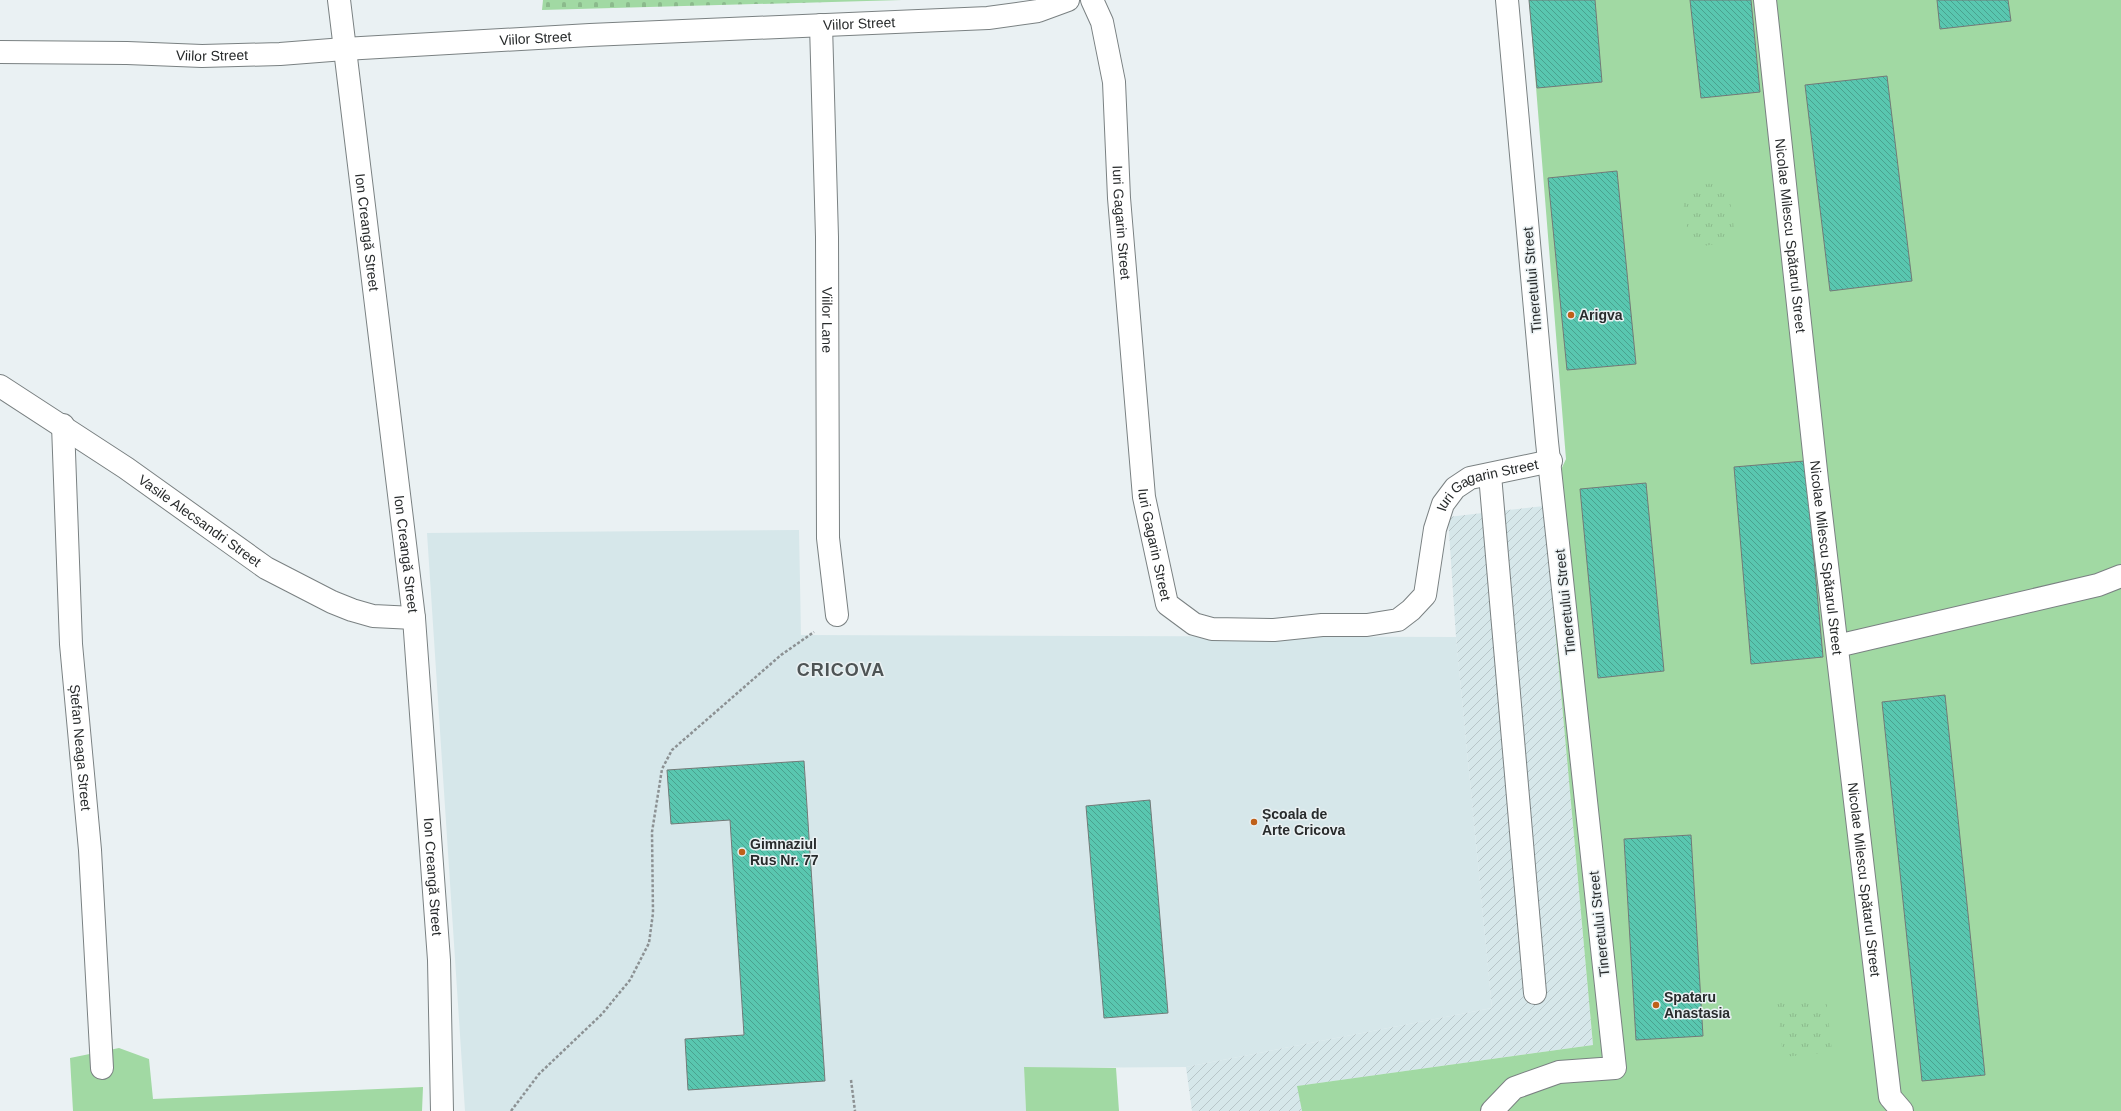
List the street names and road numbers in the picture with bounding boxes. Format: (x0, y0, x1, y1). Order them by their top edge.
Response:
street label: Viilor Street (823, 14, 896, 33)
street label: Viilor Street (499, 28, 572, 48)
street label: Viilor Street (176, 47, 248, 64)
street label: Nicolae Milescu Spătarul Street (1772, 138, 1809, 334)
street label: Iuri Gagarin Street (1110, 165, 1134, 280)
street label: Ion Creangă Street (352, 173, 382, 292)
street label: Tineretului Street (1519, 226, 1545, 334)
street label: Viilor Lane (819, 287, 835, 353)
street label: Iuri Gagarin Street (1433, 456, 1540, 513)
street label: Nicolae Milescu Spătarul Street (1807, 460, 1846, 656)
street label: Vasile Alecsandri Street (135, 471, 264, 570)
street label: Iuri Gagarin Street (1135, 488, 1174, 602)
street label: Ion Creangă Street (391, 494, 421, 614)
street label: Tineretului Street (1551, 548, 1579, 656)
street label: Ștefan Neaga Street (67, 683, 94, 811)
street label: Nicolae Milescu Spătarul Street (1845, 781, 1884, 978)
street label: Ion Creangă Street (421, 817, 445, 937)
street label: Tineretului Street (1585, 870, 1613, 978)

